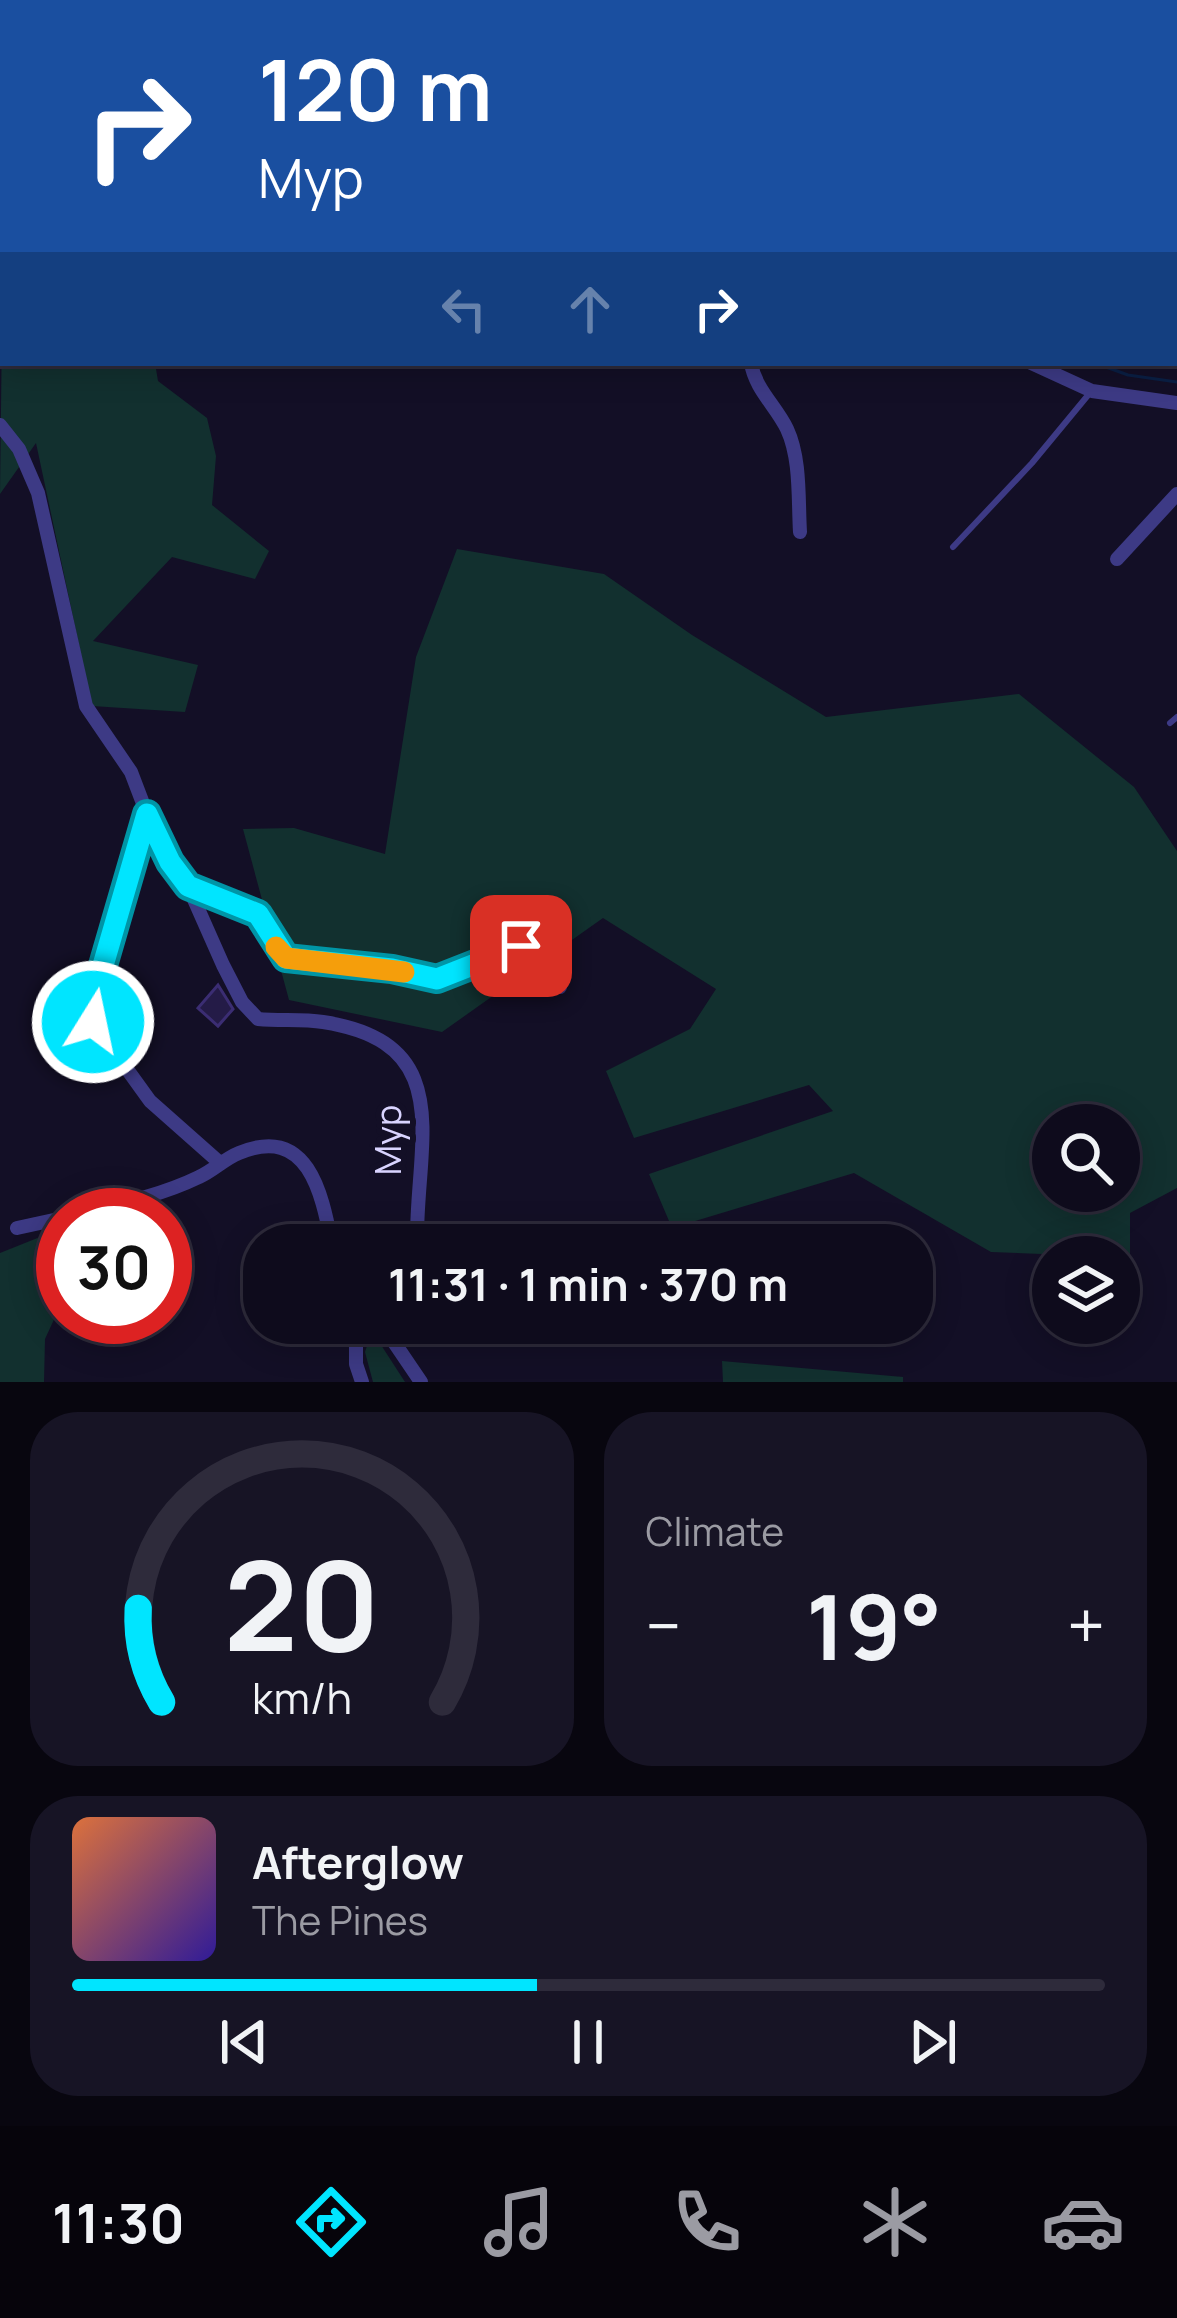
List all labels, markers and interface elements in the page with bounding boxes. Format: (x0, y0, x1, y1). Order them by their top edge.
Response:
text: 120 m (258, 31, 492, 146)
icon: right (60, 48, 216, 204)
text: Мур (258, 140, 364, 214)
icon: left (431, 276, 497, 342)
icon: ahead (557, 276, 623, 342)
icon: right (683, 276, 749, 342)
pin (470, 895, 572, 997)
icon: arrive (488, 913, 554, 979)
position arrow (30, 959, 156, 1085)
map controls (1032, 1104, 1140, 1344)
button: search (1032, 1104, 1140, 1212)
street label: Мур (363, 1105, 412, 1175)
speed limit sign: 30 (36, 1188, 192, 1344)
button: layers (1032, 1236, 1140, 1344)
text: 11:31 · 1 min · 370 m (388, 1253, 788, 1315)
text: Climate (646, 1504, 784, 1558)
text: 20 (224, 1518, 380, 1688)
text: 19° (806, 1564, 942, 1687)
text: − (646, 1580, 681, 1670)
text: + (1067, 1580, 1105, 1670)
text: km/h (252, 1668, 352, 1727)
text: Afterglow (252, 1831, 464, 1893)
text: The Pines (252, 1893, 428, 1947)
icon: previous (211, 2009, 277, 2075)
icon: pause (555, 2009, 621, 2075)
icon: next (900, 2009, 966, 2075)
icon: directions (289, 2180, 373, 2264)
icon: music (477, 2180, 561, 2264)
icon: phone (665, 2180, 749, 2264)
icon: climate (853, 2180, 937, 2264)
icon: car (1041, 2180, 1125, 2264)
text: 11:30 (52, 2185, 185, 2259)

